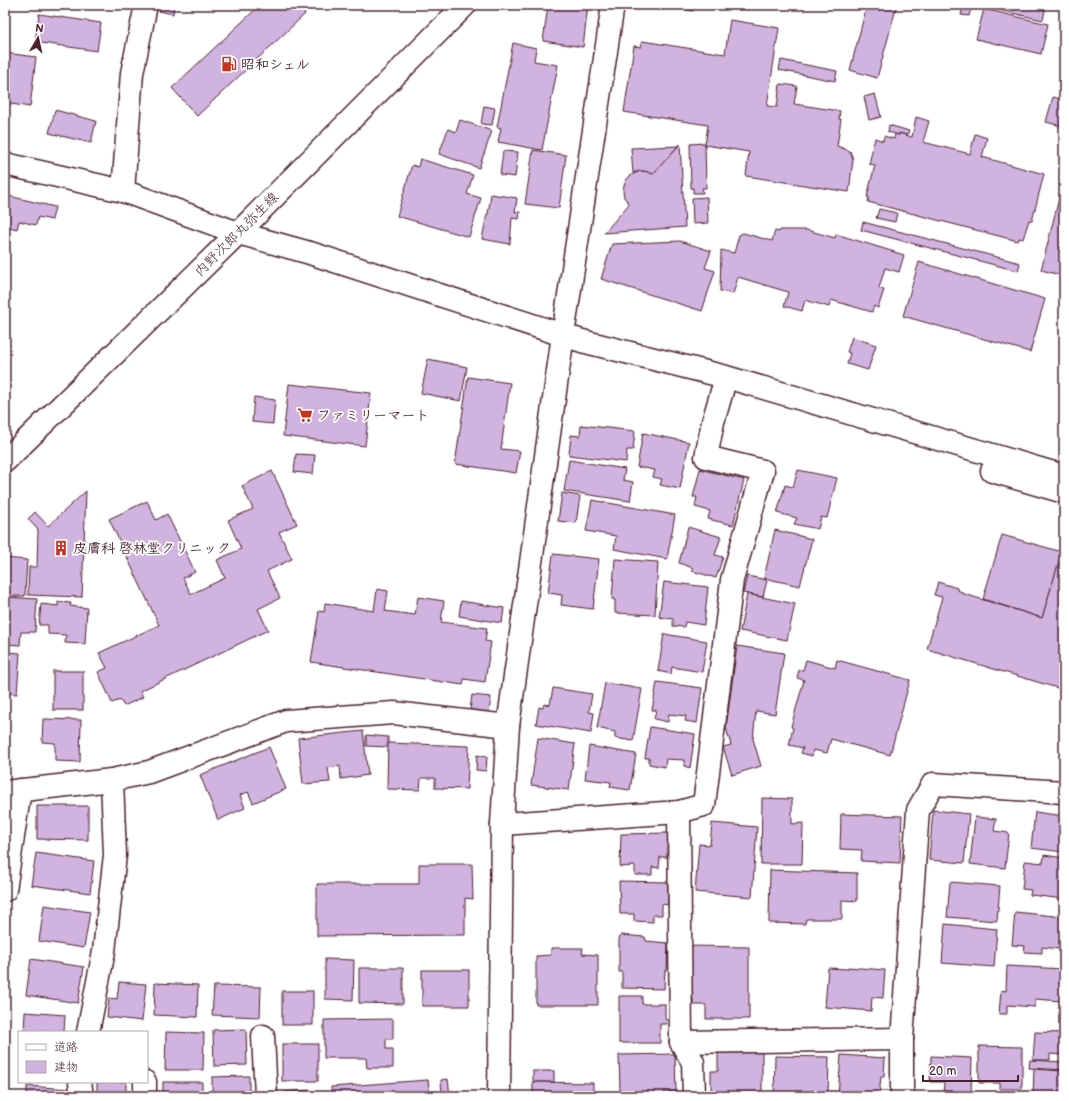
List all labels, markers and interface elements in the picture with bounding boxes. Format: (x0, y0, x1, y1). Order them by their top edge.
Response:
north arrow (18, 18, 58, 58)
text: N (34, 22, 45, 36)
fuel station icon: 昭和シェル (220, 55, 238, 73)
place label: 昭和シェル (241, 56, 310, 73)
street label: 内野次郎丸弥生線 (191, 189, 282, 280)
supermarket icon: ファミリーマート (296, 406, 314, 424)
place label: ファミリーマート (317, 407, 430, 424)
building icon: 皮膚科 啓林堂クリニック (52, 539, 70, 557)
place label: 皮膚科 啓林堂クリニック (73, 540, 231, 557)
legend (18, 1031, 148, 1083)
text: 道路 (54, 1040, 78, 1055)
scale bar (923, 1057, 1018, 1083)
text: 建物 (54, 1060, 78, 1075)
text: 20 m (929, 1064, 956, 1079)

